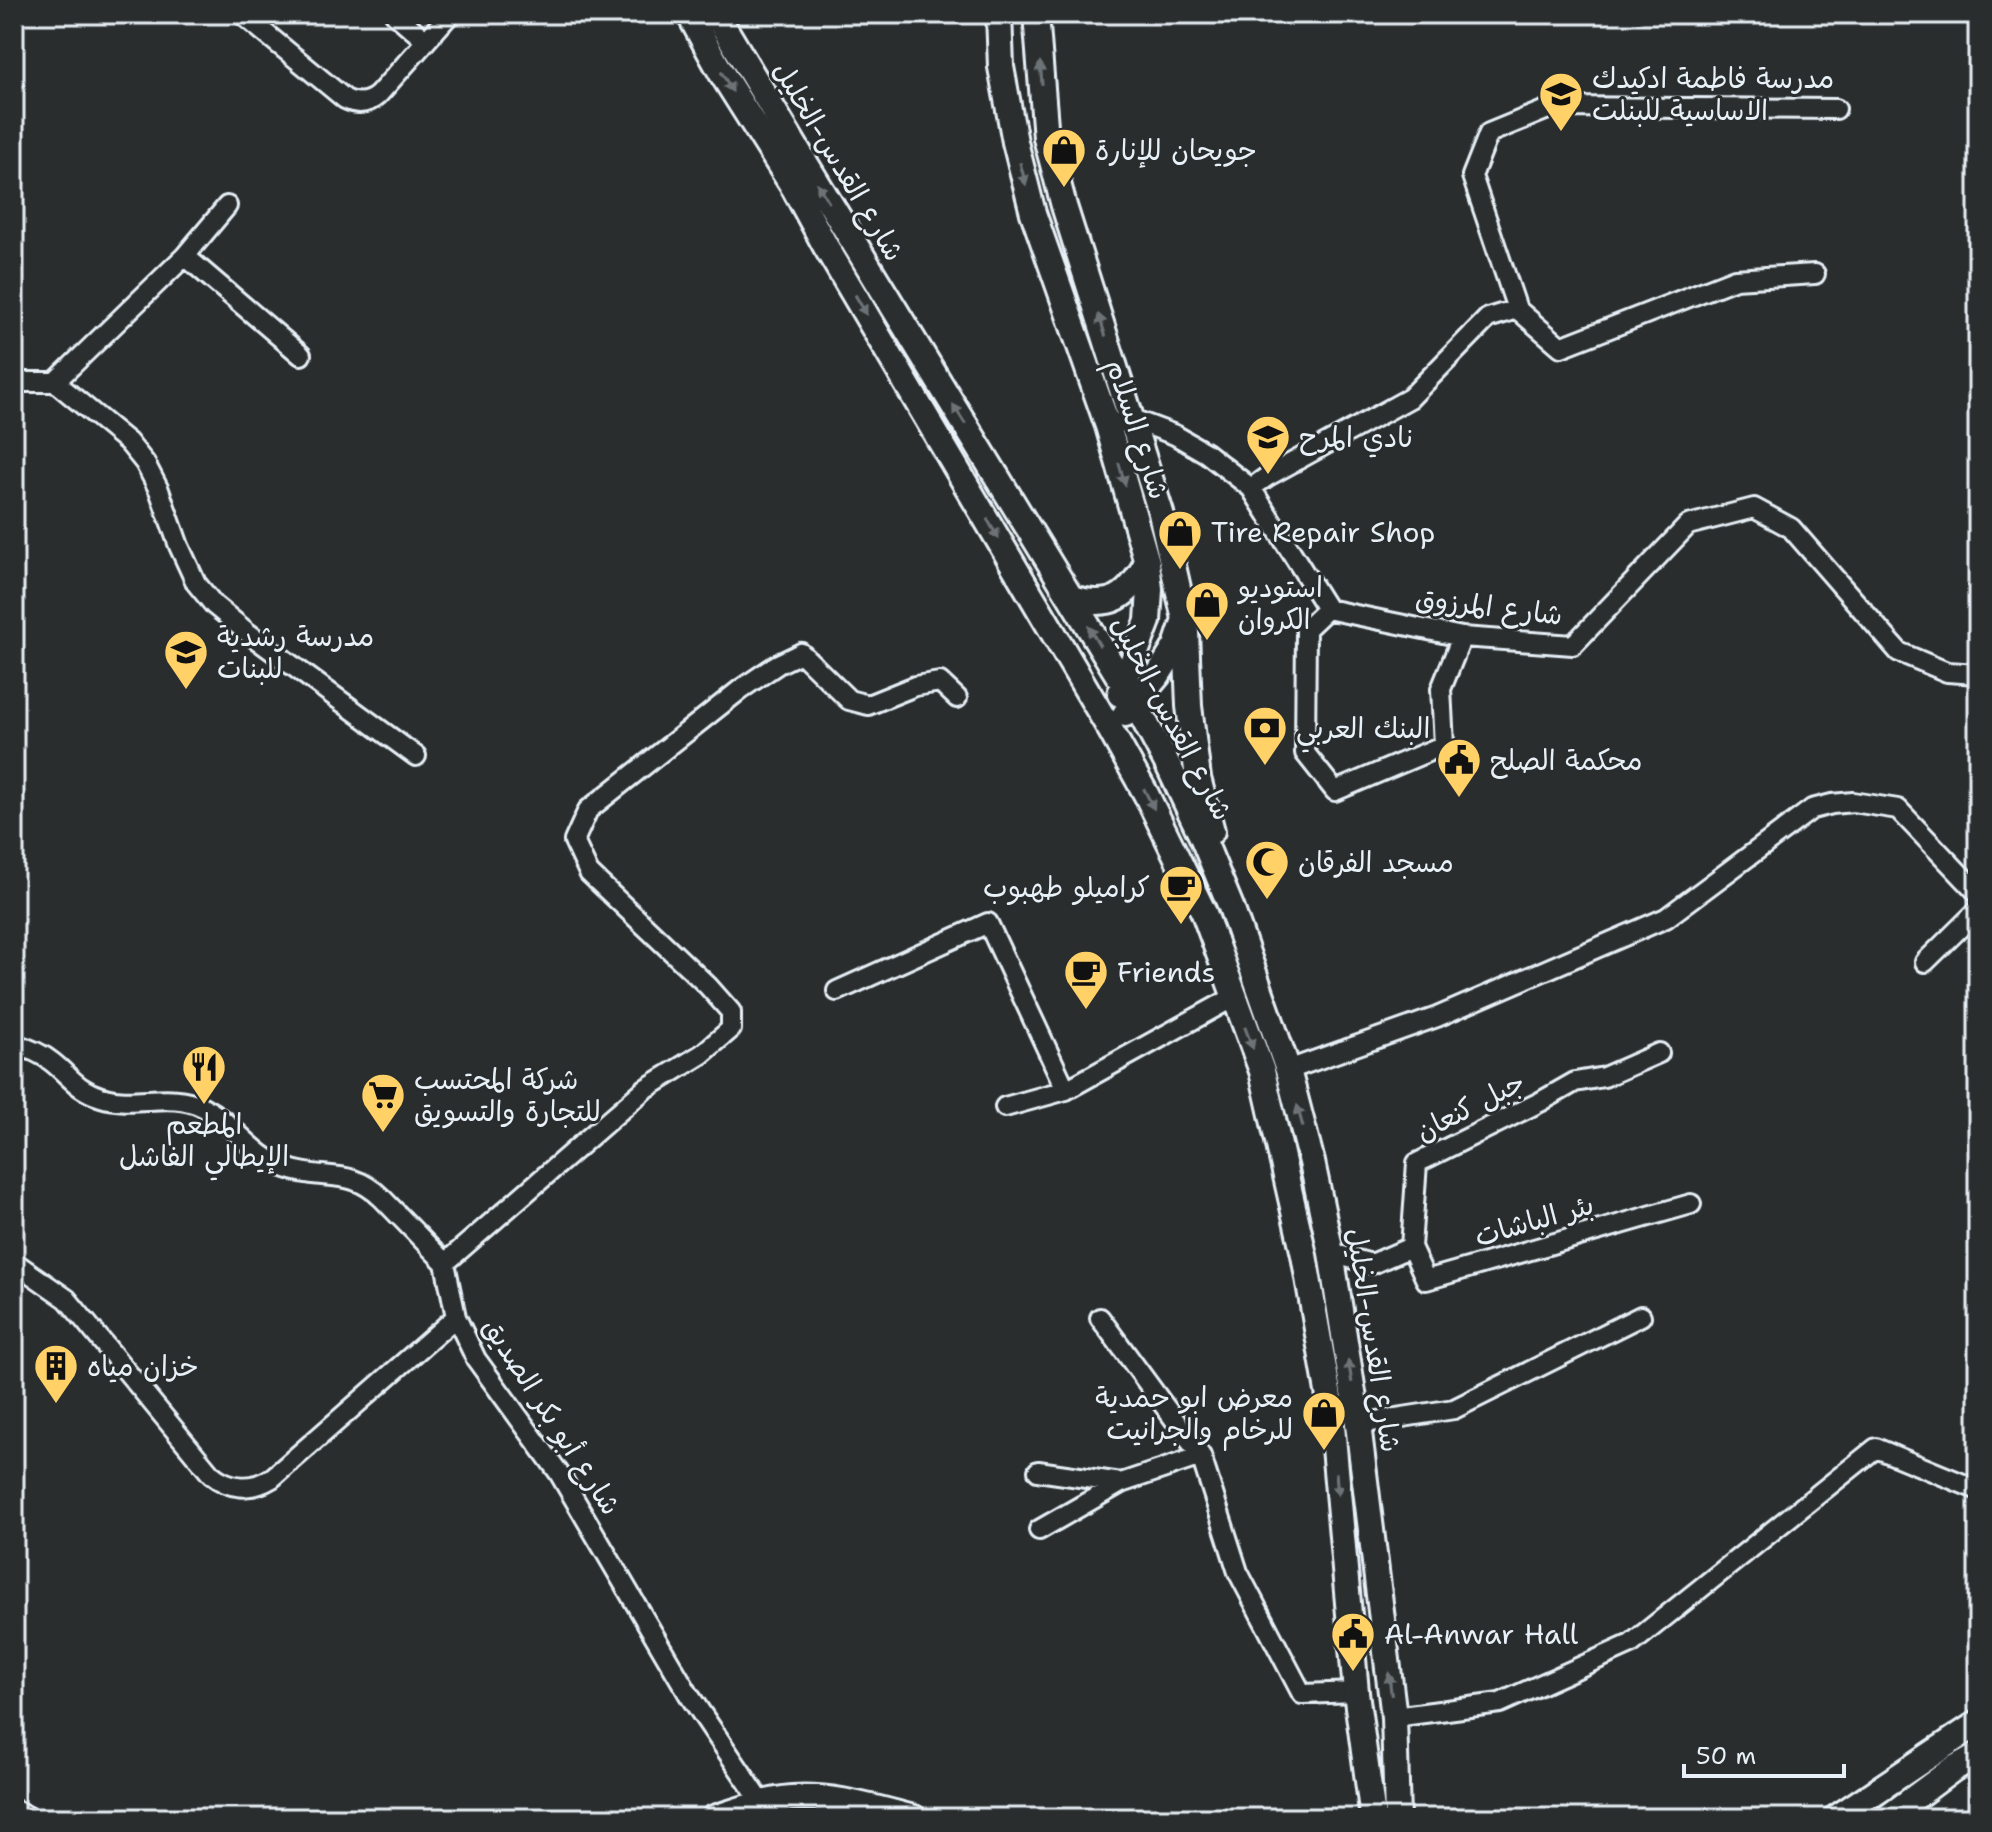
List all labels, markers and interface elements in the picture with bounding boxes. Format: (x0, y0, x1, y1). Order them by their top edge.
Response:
street label: شارع القدس-الخليل (764, 54, 914, 268)
place label: مدرسة فاطمة ادكيدك الاساسية للبنلت (1592, 59, 1834, 129)
one-way arrow (1034, 60, 1047, 85)
school or university icon: مدرسة فاطمة ادكيدك الاساسية للبنلت (1537, 70, 1585, 133)
one-way arrow (720, 71, 734, 93)
shop icon: جويحان للإنارة (1040, 126, 1088, 189)
place label: جويحان للإنارة (1095, 131, 1257, 169)
one-way arrow (1018, 161, 1030, 186)
one-way arrow (816, 182, 830, 204)
one-way arrow (854, 294, 868, 316)
one-way arrow (1095, 312, 1108, 336)
street label: شارع السلام (1095, 354, 1178, 505)
one-way arrow (951, 404, 966, 425)
school or university icon: نادي المرح (1244, 413, 1292, 476)
place label: نادي المرح (1299, 418, 1413, 458)
one-way arrow (1116, 462, 1129, 486)
shop icon: Tire Repair Shop (1156, 508, 1204, 571)
place label: Tire Repair Shop (1211, 513, 1435, 551)
one-way arrow (985, 518, 999, 540)
place label: استوديو الكروان (1236, 568, 1323, 638)
street label: شارع المرزوق (1413, 578, 1565, 635)
shop icon: استوديو الكروان (1183, 579, 1231, 642)
street label: شارع القدس-الخليل (1101, 609, 1242, 827)
place label: مدرسة رشدية للبنات (217, 617, 374, 687)
one-way arrow (1088, 625, 1102, 647)
school or university icon: مدرسة رشدية للبنات (162, 628, 210, 691)
bank icon: البنك العربي (1241, 704, 1289, 767)
place label: البنك العربي (1296, 709, 1430, 753)
public building icon: محكمة الصلح (1435, 736, 1483, 799)
place label: محكمة الصلح (1490, 741, 1643, 779)
one-way arrow (1142, 787, 1155, 810)
mosque icon: مسجد الفرقان (1243, 838, 1291, 901)
place label: مسجد الفرقان (1298, 843, 1454, 881)
cafe icon: كراميلو طهبوب (1157, 863, 1205, 926)
place label: كراميلو طهبوب (983, 868, 1150, 906)
cafe icon: Friends (1062, 948, 1110, 1011)
place label: Friends (1117, 953, 1215, 991)
one-way arrow (1243, 1026, 1256, 1050)
restaurant icon: المطعم الإيطالي الفاشل (180, 1043, 228, 1106)
place label: شركة المحتسب للتجارة والتسويق (414, 1060, 601, 1130)
street label: جبل كنعان (1409, 1062, 1531, 1150)
supermarket icon: شركة المحتسب للتجارة والتسويق (359, 1071, 407, 1134)
one-way arrow (1293, 1103, 1305, 1128)
place label: المطعم الإيطالي الفاشل (119, 1105, 289, 1181)
street label: بئر الباشات (1470, 1185, 1598, 1255)
street label: شارع القدس-الخليل (1337, 1225, 1410, 1455)
street label: شارع أبو بكر الصديق (473, 1310, 630, 1523)
building icon: خزان مياه (32, 1342, 80, 1405)
place label: خزان مياه (87, 1347, 199, 1385)
one-way arrow (1343, 1358, 1356, 1383)
place label: معرض ابو حمدية للرخام والجرانيت (1095, 1378, 1293, 1451)
shop icon: معرض ابو حمدية للرخام والجرانيت (1300, 1389, 1348, 1452)
one-way arrow (1331, 1472, 1344, 1497)
public building icon: Al-Anwar Hall (1329, 1610, 1377, 1673)
place label: Al-Anwar Hall (1384, 1615, 1579, 1653)
one-way arrow (1383, 1671, 1396, 1696)
scale bar (1684, 1728, 1844, 1778)
text: 50 m (1696, 1740, 1756, 1772)

